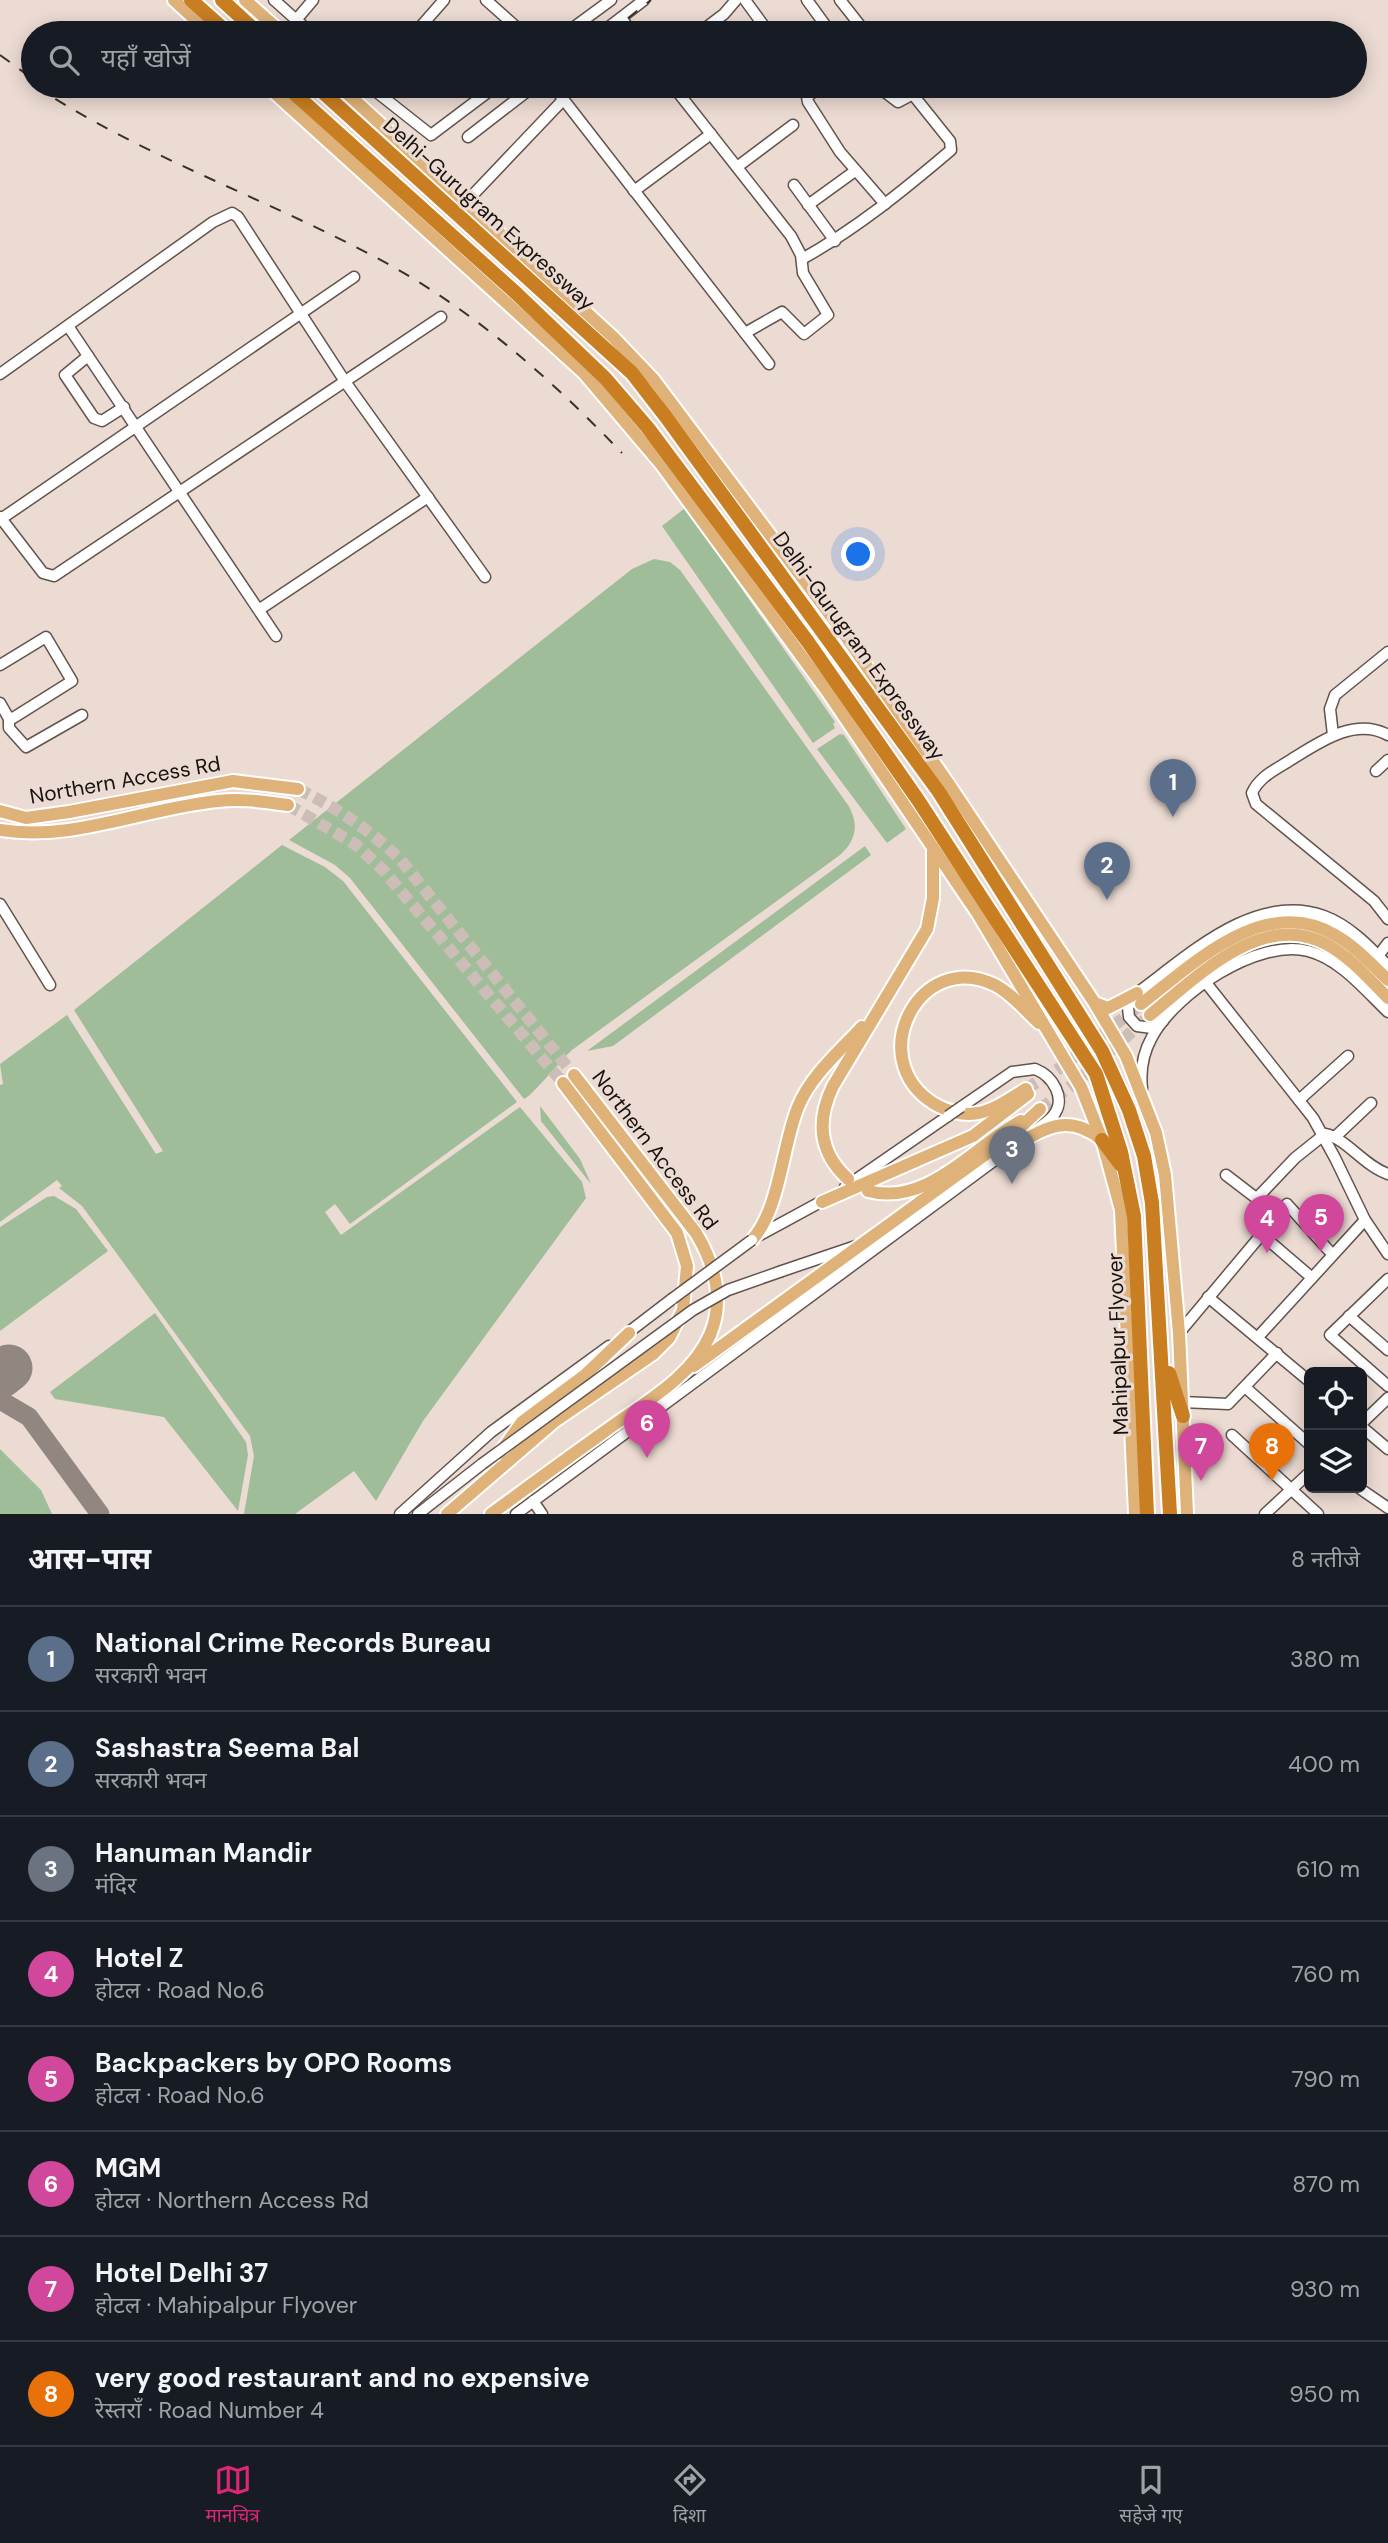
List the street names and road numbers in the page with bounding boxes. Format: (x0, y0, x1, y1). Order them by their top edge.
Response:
street label: Delhi-Gurugram Expressway (377, 111, 601, 317)
street label: Delhi-Gurugram Expressway (766, 526, 952, 766)
street label: Northern Access Rd (27, 749, 223, 811)
street label: Northern Access Rd (586, 1064, 724, 1236)
street label: Mahipalpur Flyover (1101, 1252, 1135, 1436)

